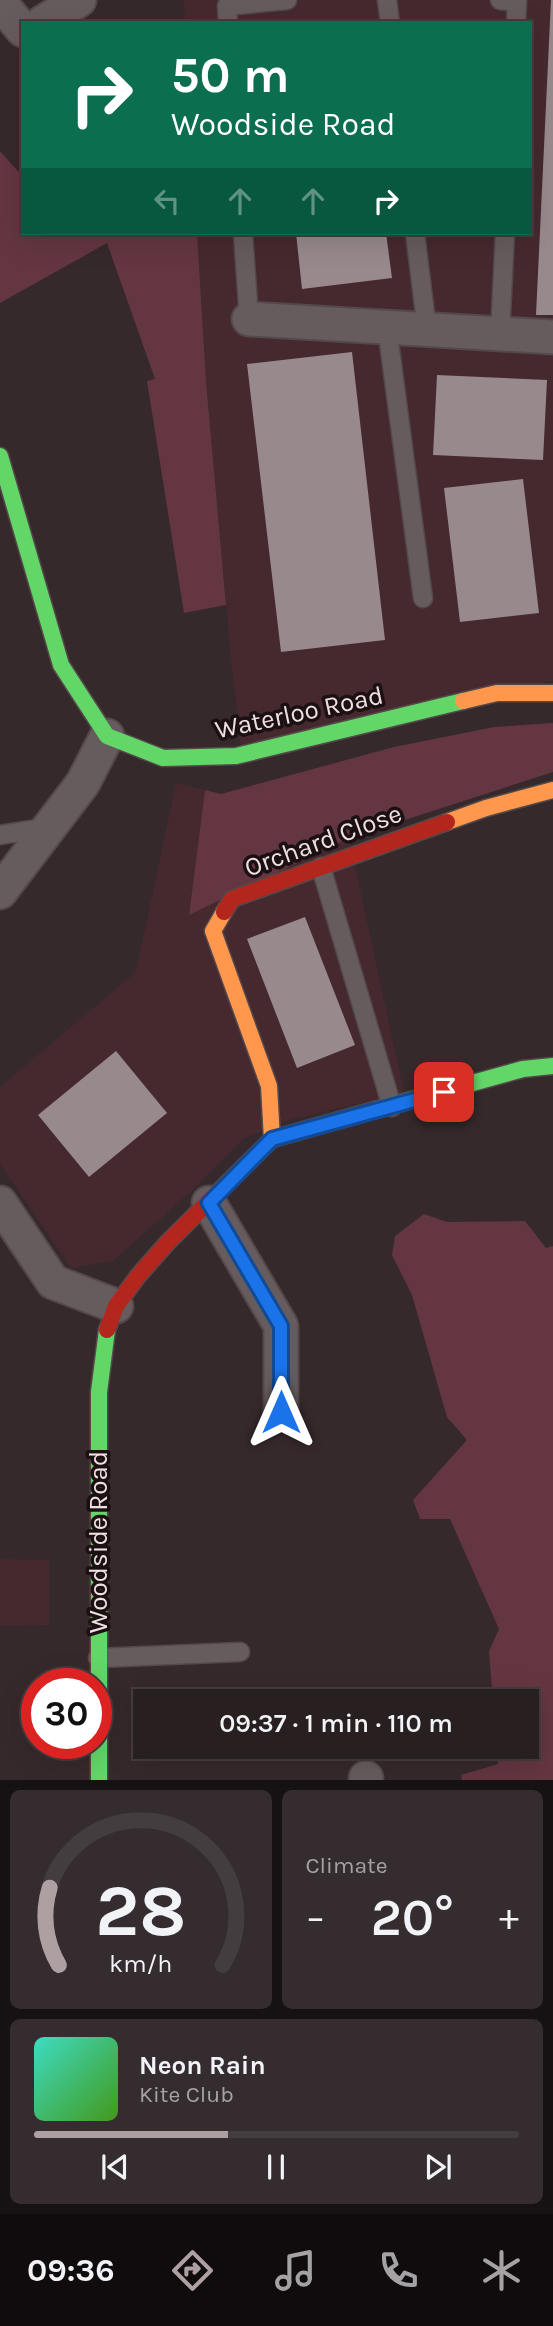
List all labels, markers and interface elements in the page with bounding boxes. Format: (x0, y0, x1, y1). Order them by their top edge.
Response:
text: 50 m (171, 47, 289, 104)
icon: right (56, 49, 147, 140)
text: Woodside Road (171, 106, 396, 143)
icon: left (148, 182, 186, 220)
icon: ahead (221, 182, 259, 220)
icon: ahead (294, 182, 332, 220)
icon: right (367, 182, 405, 220)
street label: Waterloo Road (212, 680, 386, 745)
street label: Orchard Close (240, 798, 406, 883)
pin (414, 1062, 474, 1122)
icon: arrive (425, 1073, 463, 1111)
position arrow (244, 1375, 318, 1449)
street label: Woodside Road (83, 1451, 114, 1633)
speed limit sign: 30 (21, 1668, 112, 1759)
text: 09:37 · 1 min · 110 m (219, 1708, 453, 1739)
text: Climate (306, 1852, 388, 1879)
text: 28 (95, 1869, 186, 1954)
text: 20° (371, 1887, 454, 1948)
text: − (306, 1895, 325, 1940)
text: + (499, 1895, 519, 1940)
text: km/h (109, 1949, 172, 1978)
text: Neon Rain (139, 2050, 266, 2081)
text: Kite Club (139, 2081, 234, 2108)
icon: previous (96, 2148, 134, 2186)
icon: pause (257, 2148, 295, 2186)
icon: next (419, 2148, 457, 2186)
icon: directions (168, 2246, 217, 2295)
icon: music (271, 2246, 320, 2295)
icon: phone (374, 2246, 423, 2295)
icon: climate (477, 2246, 526, 2295)
text: 09:36 (27, 2252, 115, 2289)

